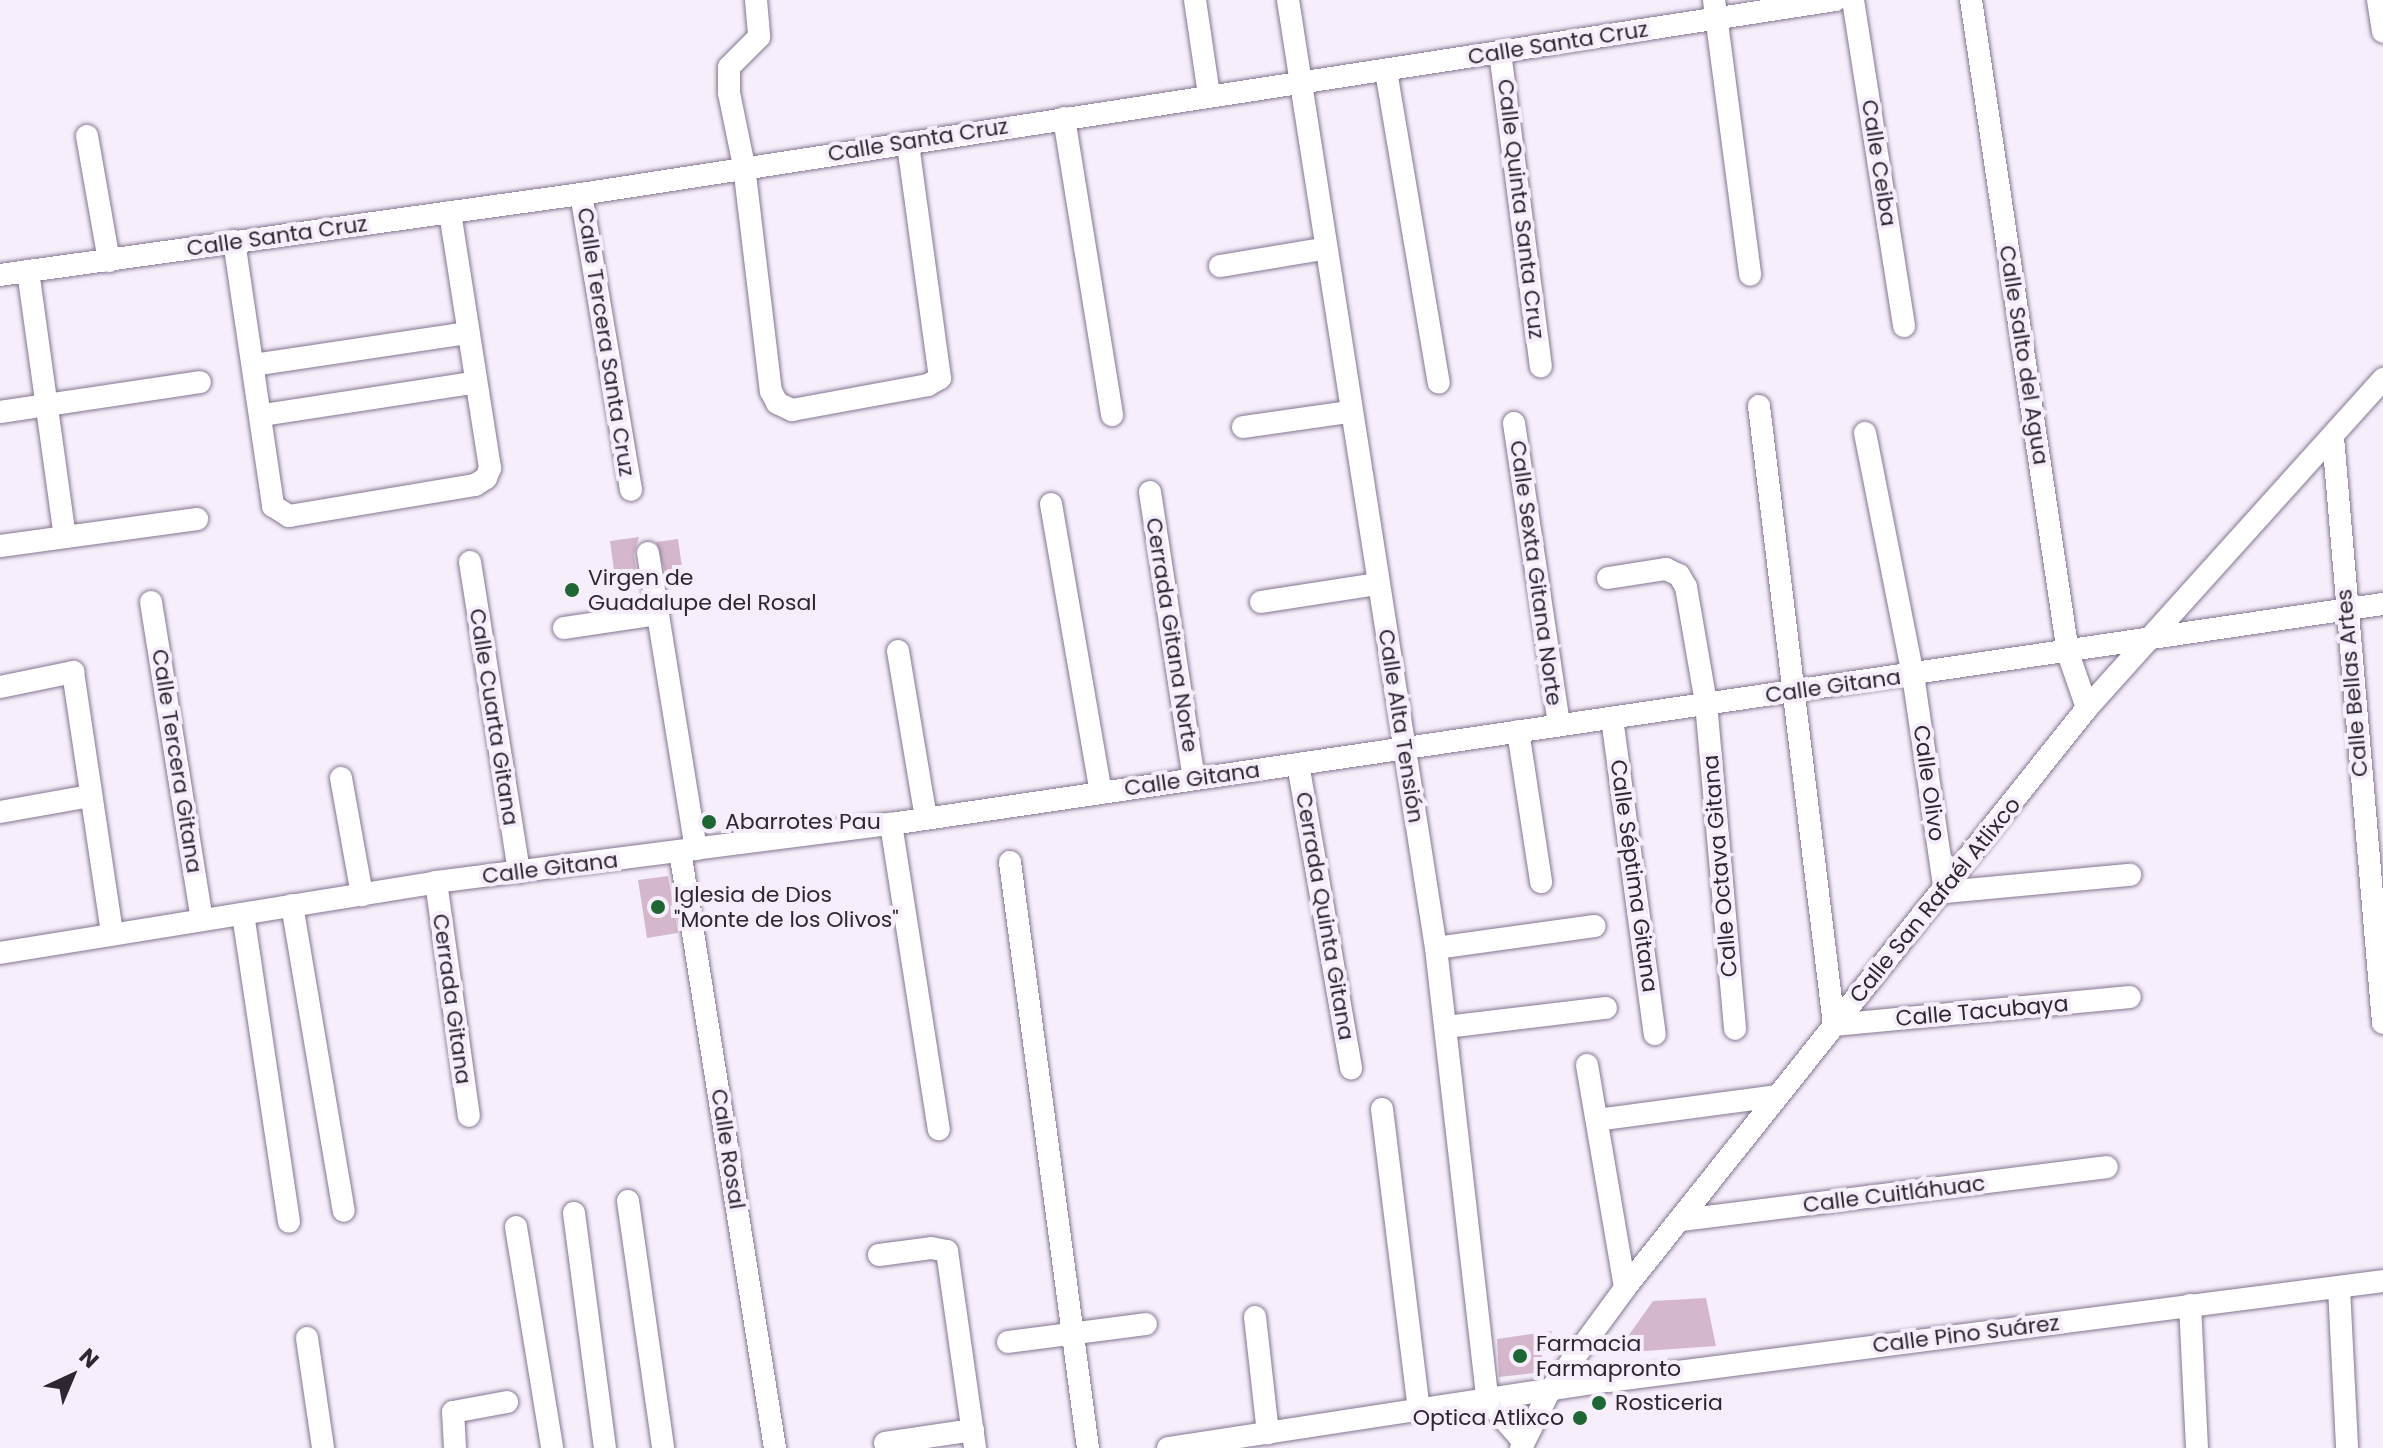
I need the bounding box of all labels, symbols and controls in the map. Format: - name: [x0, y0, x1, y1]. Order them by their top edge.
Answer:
- street label: Calle Santa Cruz: [1466, 16, 1650, 70]
- street label: Calle Quinta Santa Cruz: [1492, 77, 1550, 341]
- street label: Calle Ceiba: [1856, 98, 1902, 228]
- street label: Calle Santa Cruz: [826, 113, 1010, 167]
- street label: Calle Tercera Santa Cruz: [572, 206, 640, 478]
- street label: Calle Santa Cruz: [185, 210, 369, 262]
- street label: Calle Salto del Agua: [1994, 243, 2054, 467]
- street label: Calle Sexta Gitana Norte: [1504, 439, 1568, 707]
- street label: Cerrada Gitana Norte: [1140, 516, 1204, 754]
- place label: Virgen de Guadalupe del Rosal: [588, 564, 817, 616]
- marker: Virgen de Guadalupe del Rosal: [563, 581, 581, 599]
- street label: Calle Bellas Artes: [2331, 588, 2373, 778]
- street label: Calle Cuarta Gitana: [464, 607, 524, 827]
- street label: Calle Alta Tensión: [1373, 627, 1429, 825]
- street label: Calle Tercera Gitana: [146, 647, 208, 875]
- street label: Calle Gitana: [1764, 663, 1902, 709]
- street label: Calle Olivo: [1908, 723, 1950, 843]
- street label: Calle Octava Gitana: [1697, 754, 1743, 978]
- street label: Calle Gitana: [1123, 756, 1261, 802]
- street label: Calle Séptima Gitana: [1605, 758, 1663, 994]
- street label: Cerrada Quinta Gitana: [1290, 790, 1360, 1042]
- street label: Calle San Rafaél Atlixco: [1844, 792, 2026, 1008]
- place label: Abarrotes Pau: [725, 809, 881, 835]
- marker: Abarrotes Pau: [700, 813, 718, 831]
- street label: Calle Gitana: [481, 847, 619, 889]
- place label: Iglesia de Dios "Monte de los Olivos": [674, 881, 899, 932]
- marker: Iglesia de Dios "Monte de los Olivos": [649, 898, 667, 916]
- street label: Cerrada Gitana: [427, 912, 477, 1086]
- street label: Calle Tacubaya: [1894, 990, 2070, 1032]
- street label: Calle Rosal: [705, 1087, 751, 1211]
- street label: Calle Cuitláhuac: [1801, 1170, 1987, 1218]
- street label: Calle Pino Suárez: [1871, 1309, 2061, 1359]
- place label: Farmacia Farmapronto: [1536, 1330, 1681, 1382]
- north arrow: [32, 1336, 112, 1416]
- text: N: [72, 1341, 106, 1375]
- marker: Farmacia Farmapronto: [1511, 1347, 1529, 1365]
- place label: Rosticeria: [1615, 1390, 1723, 1416]
- marker: Rosticeria: [1590, 1394, 1608, 1412]
- place label: Optica Atlixco: [1413, 1405, 1564, 1431]
- marker: Optica Atlixco: [1571, 1409, 1589, 1427]

